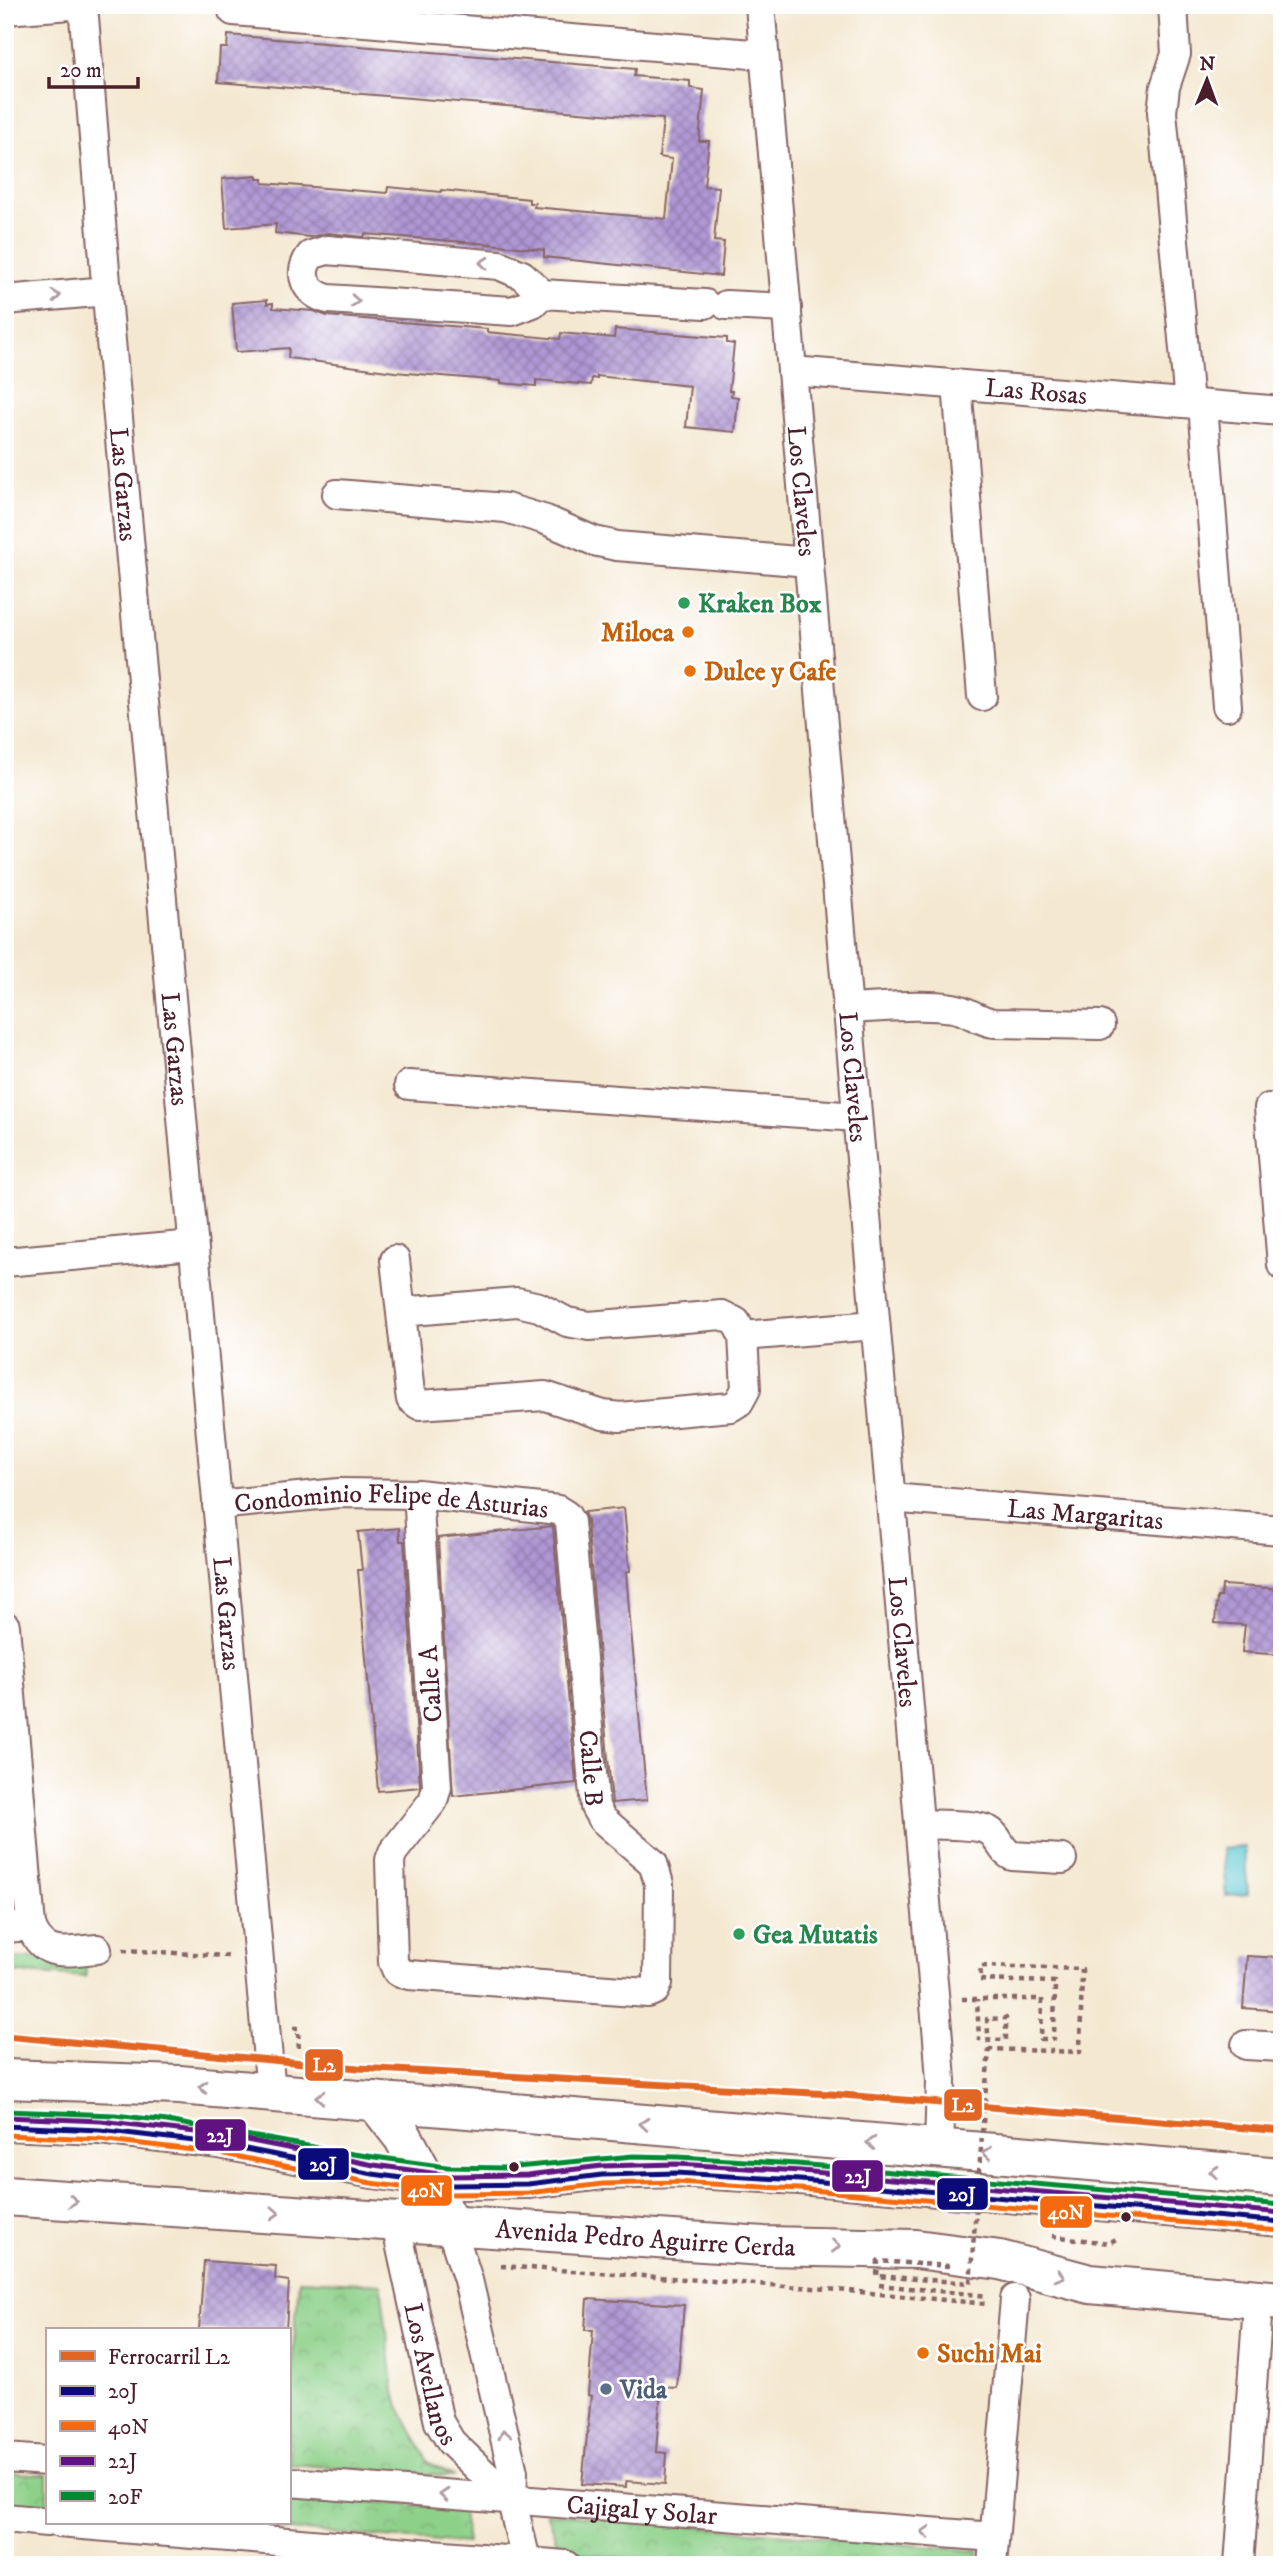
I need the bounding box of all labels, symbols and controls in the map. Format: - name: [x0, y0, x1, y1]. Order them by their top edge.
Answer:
- scale bar: [49, 46, 138, 90]
- north arrow: [1172, 46, 1242, 116]
- text: N: [1199, 53, 1216, 76]
- text: 20 m: [60, 58, 102, 84]
- one-way arrow: [478, 256, 490, 271]
- one-way arrow: [51, 289, 62, 304]
- one-way arrow: [349, 293, 360, 308]
- street label: Las Rosas: [984, 372, 1088, 413]
- street label: Los Claveles: [779, 425, 823, 558]
- street label: Las Garzas: [101, 426, 144, 543]
- place label: Kraken Box: [698, 588, 822, 621]
- marker: Kraken Box: [676, 595, 692, 611]
- place label: Miloca: [601, 617, 675, 650]
- marker: Miloca: [680, 624, 696, 640]
- place label: Dulce y Cafe: [704, 656, 837, 689]
- marker: Dulce y Cafe: [682, 663, 698, 679]
- street label: Las Garzas: [153, 991, 196, 1107]
- street label: Los Claveles: [830, 1010, 874, 1144]
- street label: Condominio Felipe de Asturias: [233, 1478, 550, 1527]
- street label: Las Margaritas: [1006, 1493, 1165, 1538]
- street label: Las Garzas: [204, 1555, 247, 1672]
- street label: Los Claveles: [880, 1575, 924, 1709]
- street label: Calle A: [412, 1644, 451, 1723]
- street label: Calle B: [570, 1729, 610, 1808]
- place label: Gea Mutatis: [753, 1919, 878, 1952]
- marker: Gea Mutatis: [731, 1926, 747, 1942]
- line badge: L2: [304, 2048, 344, 2082]
- text: L2: [312, 2055, 336, 2078]
- one-way arrow: [197, 2080, 208, 2095]
- line badge: L2: [943, 2088, 983, 2122]
- one-way arrow: [314, 2090, 325, 2105]
- text: L2: [951, 2095, 975, 2118]
- one-way arrow: [638, 2117, 649, 2132]
- line badge: 22J: [194, 2118, 247, 2152]
- text: 22J: [207, 2125, 234, 2148]
- one-way arrow: [865, 2136, 876, 2151]
- one-way arrow: [981, 2146, 992, 2161]
- line badge: 20J: [297, 2147, 350, 2181]
- text: 20J: [309, 2154, 337, 2177]
- line badge: 22J: [831, 2159, 884, 2193]
- unlabelled marker: [507, 2160, 521, 2174]
- one-way arrow: [1208, 2165, 1219, 2180]
- text: 22J: [845, 2166, 872, 2189]
- line badge: 40N: [400, 2174, 453, 2207]
- line badge: 20J: [936, 2177, 989, 2211]
- text: 40N: [408, 2180, 445, 2203]
- text: 20J: [948, 2184, 976, 2207]
- one-way arrow: [68, 2193, 79, 2208]
- line badge: 40N: [1039, 2195, 1093, 2229]
- text: 40N: [1048, 2202, 1085, 2225]
- one-way arrow: [269, 2206, 280, 2221]
- unlabelled marker: [1119, 2210, 1133, 2224]
- street label: Avenida Pedro Aguirre Cerda: [495, 2213, 796, 2265]
- one-way arrow: [831, 2238, 841, 2254]
- one-way arrow: [1054, 2268, 1066, 2282]
- street label: Los Avellanos: [396, 2300, 464, 2452]
- legend: [46, 2328, 290, 2524]
- place label: Suchi Mai: [937, 2338, 1042, 2371]
- text: Ferrocarril L2: [108, 2345, 231, 2371]
- marker: Suchi Mai: [915, 2345, 931, 2361]
- place label: Vida: [619, 2374, 668, 2407]
- text: 20J: [108, 2379, 138, 2405]
- marker: Vida: [598, 2381, 614, 2397]
- text: 40N: [108, 2415, 149, 2441]
- one-way arrow: [497, 2428, 512, 2440]
- text: 22J: [108, 2449, 137, 2475]
- text: 20F: [108, 2485, 143, 2511]
- one-way arrow: [439, 2488, 450, 2503]
- street label: Cajigal y Solar: [565, 2489, 719, 2533]
- one-way arrow: [921, 2525, 932, 2540]

